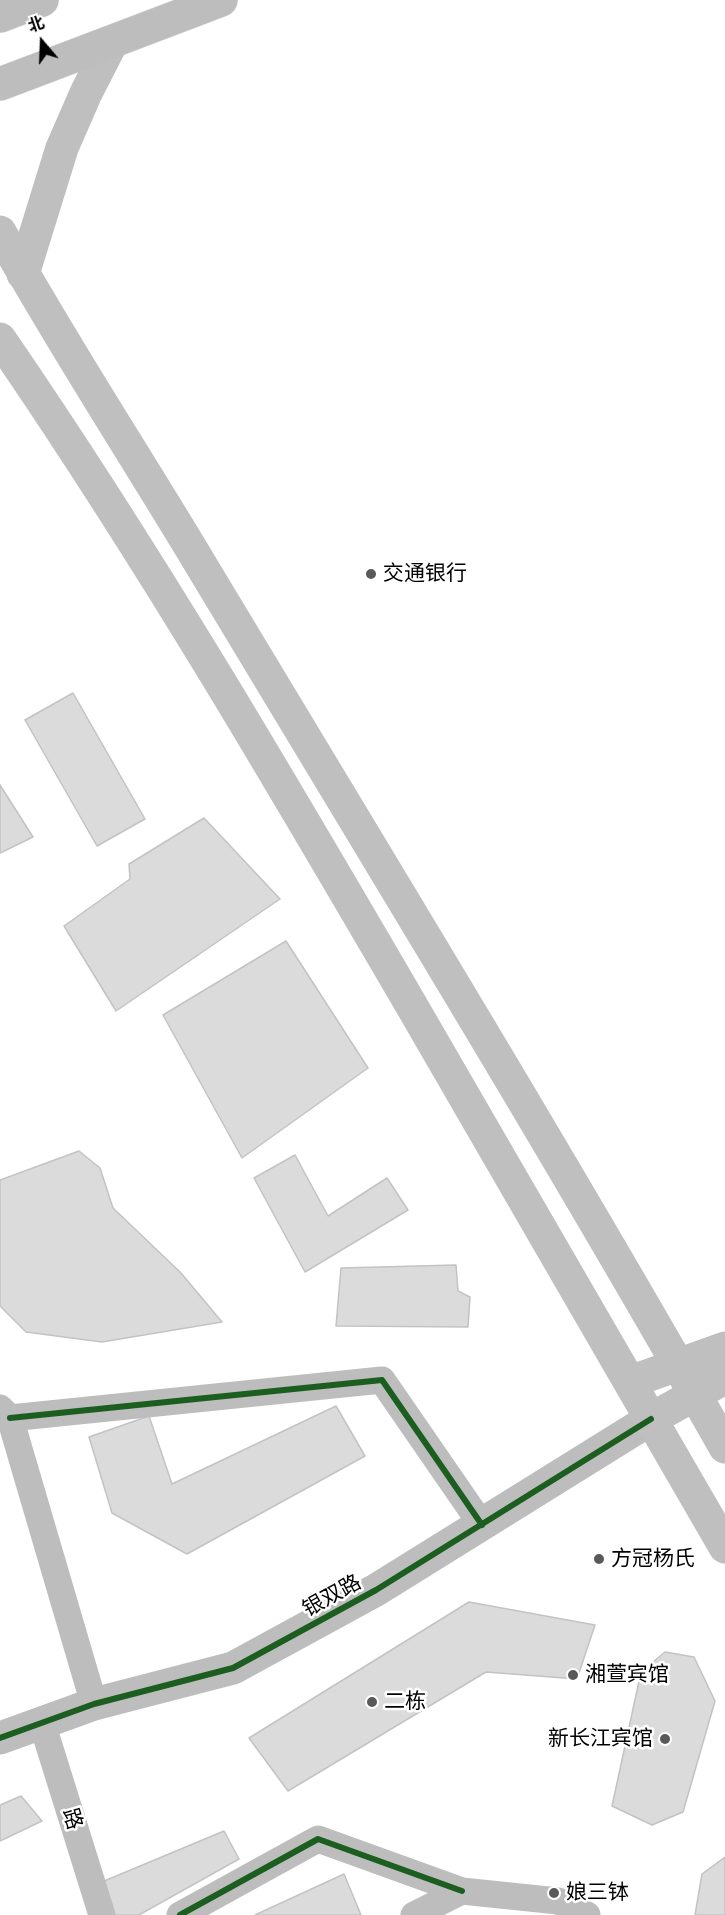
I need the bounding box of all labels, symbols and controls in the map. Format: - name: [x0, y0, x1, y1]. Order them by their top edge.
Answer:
- north arrow: [12, 12, 72, 72]
- text: 北: [26, 15, 46, 35]
- place label: 交通银行: [383, 561, 467, 587]
- marker: 交通银行: [364, 567, 378, 581]
- place label: 方冠杨氏: [611, 1546, 695, 1572]
- marker: 方冠杨氏: [592, 1552, 606, 1566]
- street label: 银双路: [298, 1570, 366, 1622]
- place label: 湘萱宾馆: [585, 1662, 669, 1688]
- marker: 湘萱宾馆: [566, 1668, 580, 1682]
- place label: 二栋: [384, 1689, 426, 1715]
- marker: 二栋: [365, 1695, 379, 1709]
- place label: 新长江宾馆: [548, 1726, 653, 1752]
- marker: 新长江宾馆: [658, 1732, 672, 1746]
- street label: 路: [57, 1805, 87, 1833]
- place label: 娘三钵: [566, 1880, 629, 1906]
- marker: 娘三钵: [547, 1886, 561, 1900]

